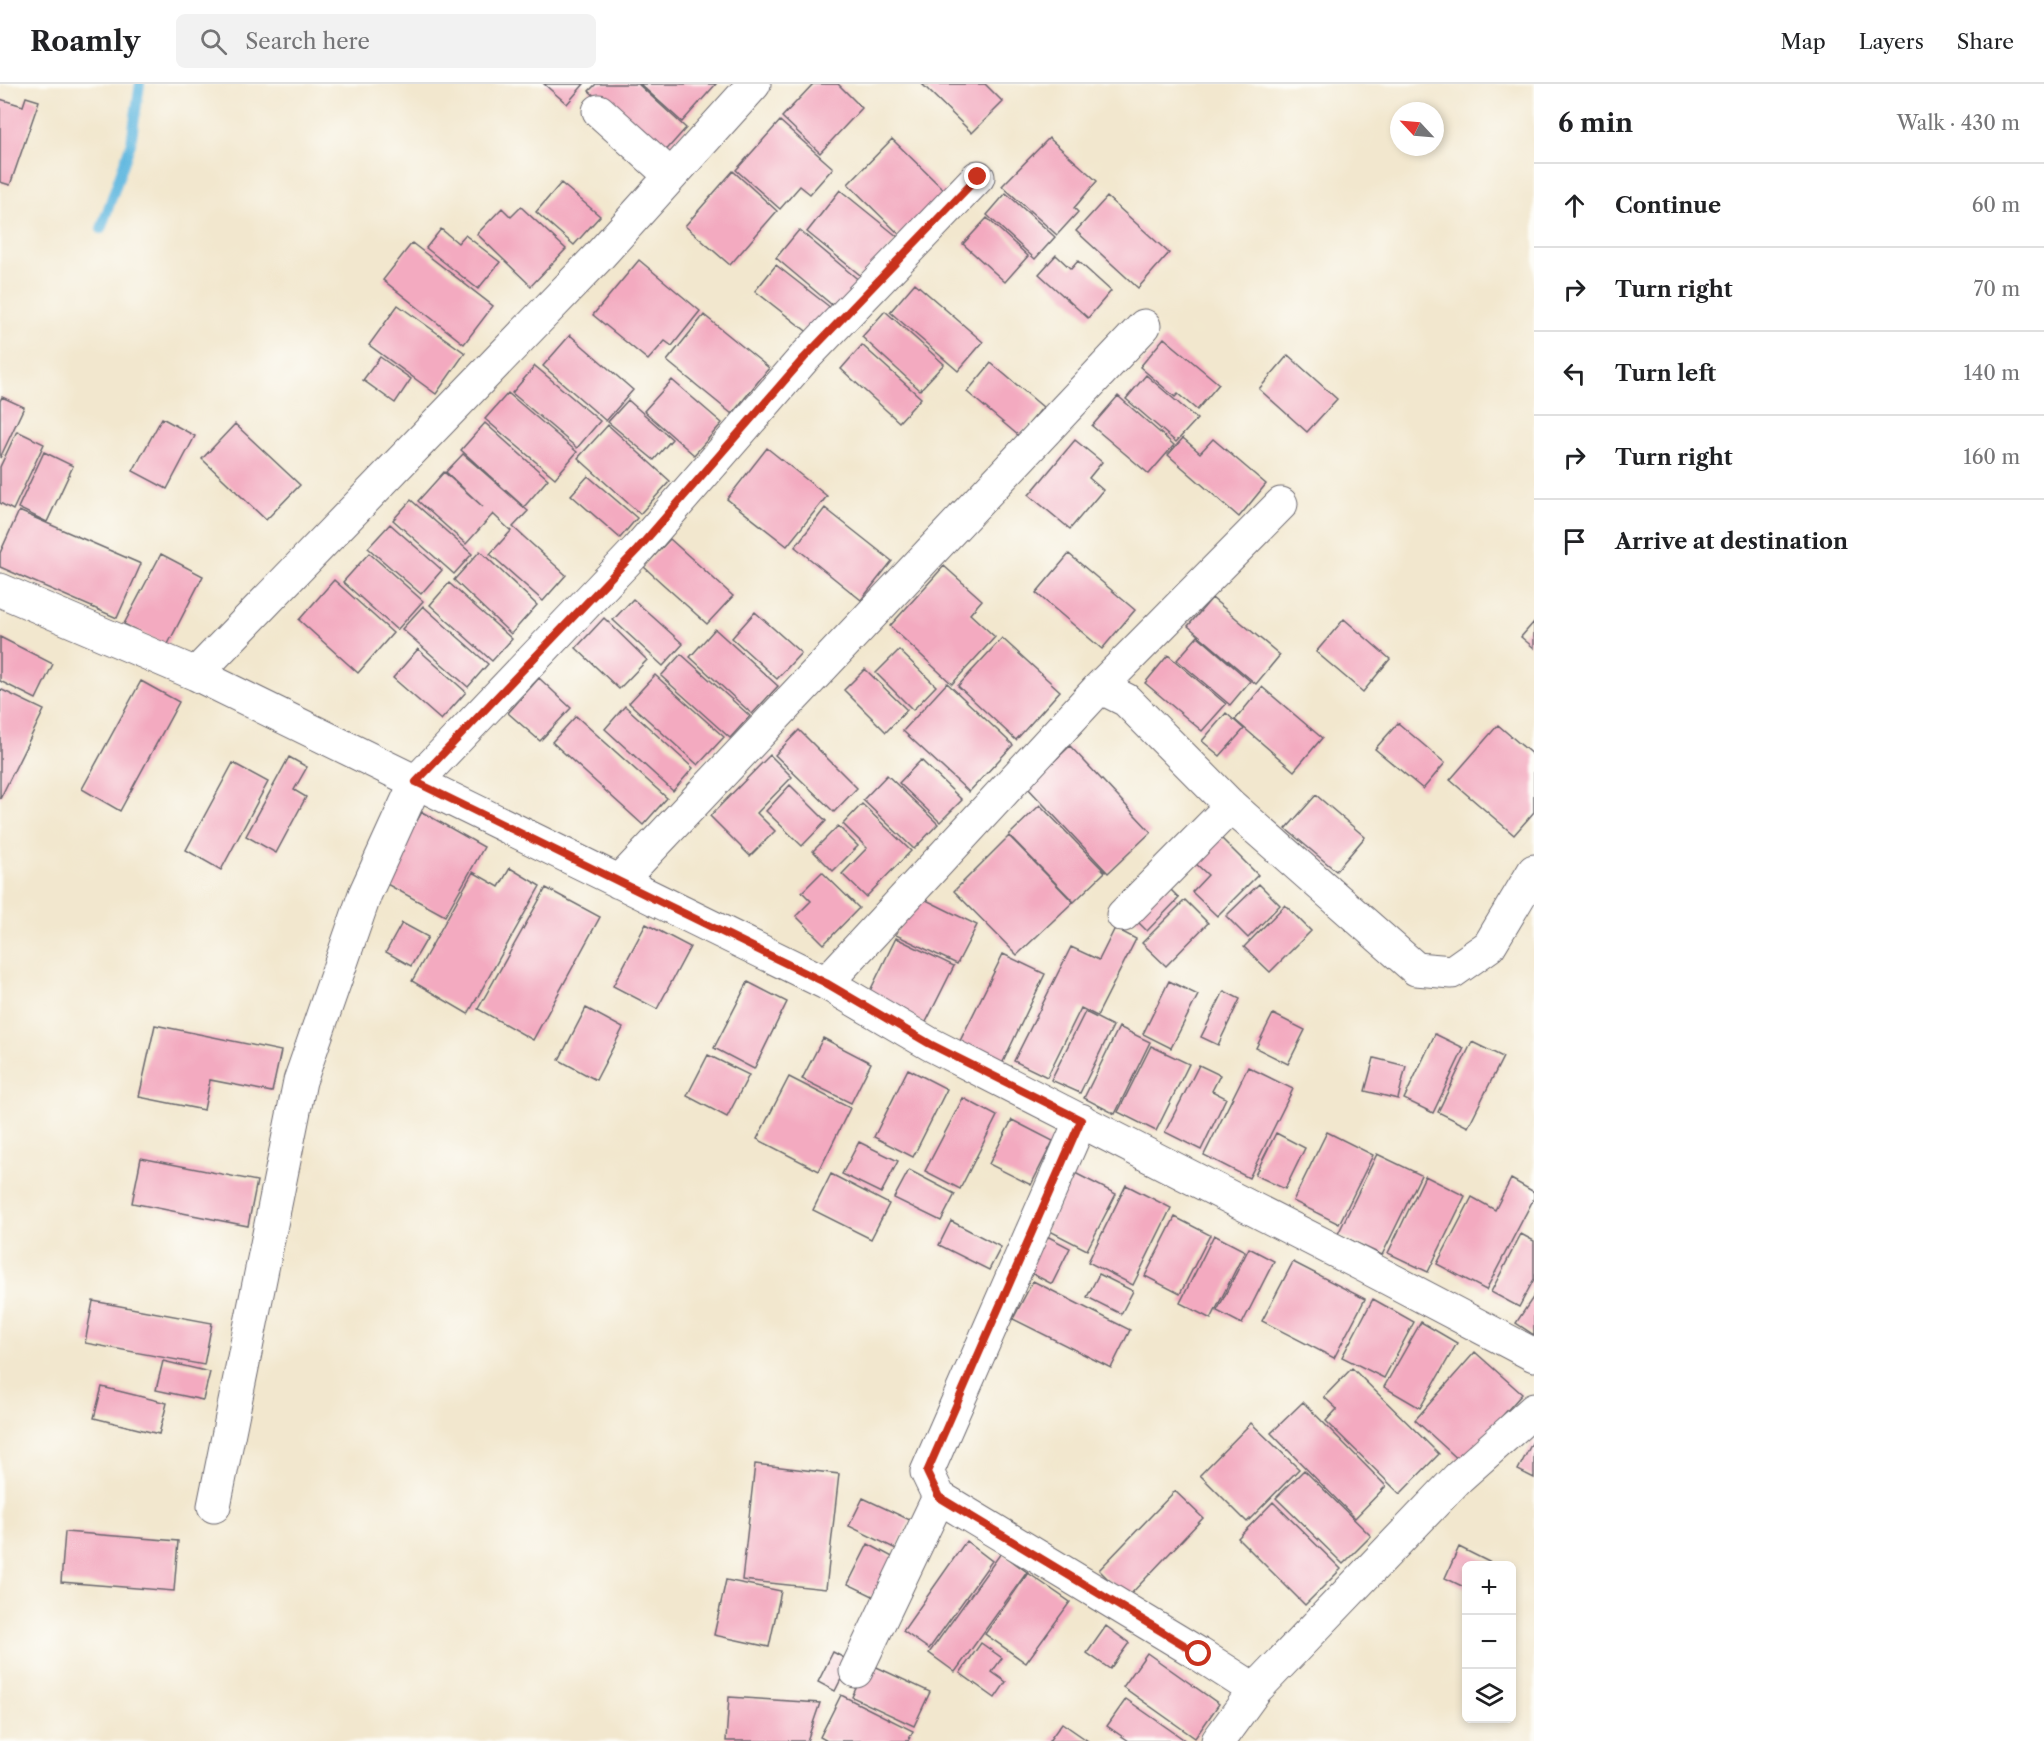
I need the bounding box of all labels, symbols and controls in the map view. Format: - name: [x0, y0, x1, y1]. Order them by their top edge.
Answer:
- search box: [176, 14, 596, 68]
- text: Roamly: [30, 24, 140, 58]
- icon: search: [197, 25, 230, 58]
- text: Search here: [245, 28, 370, 55]
- text: Map: [1781, 29, 1826, 54]
- text: Layers: [1859, 29, 1924, 54]
- text: Share: [1957, 29, 2014, 54]
- north arrow: [1390, 102, 1444, 156]
- text: 6 min: [1558, 107, 1633, 139]
- text: Walk · 430 m: [1897, 111, 2020, 135]
- route end: [964, 163, 990, 189]
- icon: ahead: [1558, 189, 1591, 222]
- text: Continue: [1615, 192, 1721, 219]
- text: 60 m: [1972, 193, 2020, 217]
- icon: right: [1558, 273, 1591, 306]
- text: Turn right: [1615, 276, 1733, 303]
- text: 70 m: [1974, 277, 2020, 301]
- icon: left: [1558, 357, 1591, 390]
- text: Turn left: [1615, 360, 1716, 387]
- text: 140 m: [1963, 361, 2020, 385]
- icon: right: [1558, 441, 1591, 474]
- text: Turn right: [1615, 444, 1733, 471]
- text: 160 m: [1963, 445, 2020, 469]
- icon: arrive: [1558, 525, 1591, 558]
- text: Arrive at destination: [1615, 528, 1848, 555]
- map controls: [1462, 1561, 1516, 1723]
- button: +: [1462, 1561, 1516, 1615]
- button: −: [1462, 1615, 1516, 1669]
- route start: [1185, 1640, 1211, 1666]
- button: layers: [1462, 1669, 1516, 1723]

